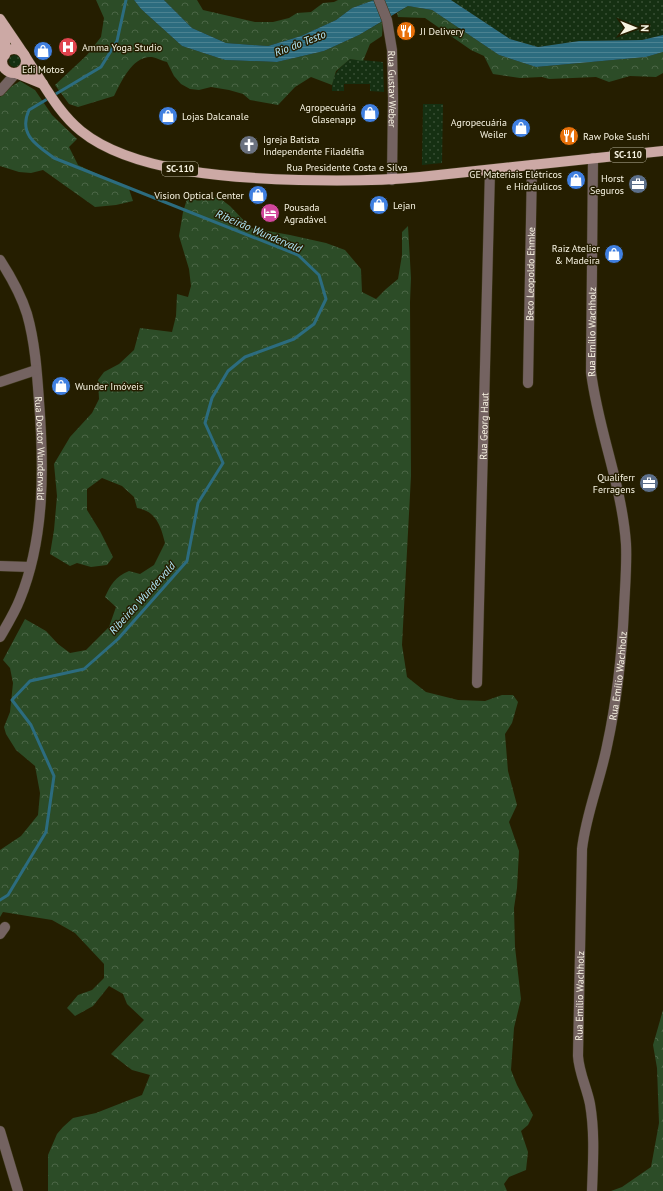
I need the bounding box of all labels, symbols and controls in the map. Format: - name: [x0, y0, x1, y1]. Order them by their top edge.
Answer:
- north arrow: [615, 8, 655, 48]
- restaurant icon: JI Delivery: [395, 20, 417, 42]
- text: N: [638, 24, 652, 32]
- place label: JI Delivery: [419, 25, 464, 38]
- water label: Rio do Testo: [272, 27, 328, 59]
- hospital icon: Amma Yoga Studio: [57, 36, 79, 58]
- shop icon: Edi Motos: [32, 40, 54, 62]
- place label: Amma Yoga Studio: [82, 41, 162, 54]
- street label: Rua Gustav Weber: [385, 51, 399, 128]
- place label: Edi Motos: [22, 63, 64, 76]
- place label: Agropecuária Glasenapp: [300, 101, 356, 126]
- shop icon: Agropecuária Glasenapp: [359, 102, 381, 124]
- shop icon: Lojas Dalcanale: [157, 105, 179, 127]
- place label: Lojas Dalcanale: [182, 110, 249, 123]
- place label: Agropecuária Weiler: [451, 116, 508, 141]
- shop icon: Agropecuária Weiler: [510, 117, 532, 139]
- restaurant icon: Raw Poke Sushi: [558, 125, 580, 147]
- place label: Raw Poke Sushi: [583, 130, 650, 143]
- place label: Igreja Batista Independente Filadélfia: [263, 133, 364, 158]
- church icon: Igreja Batista Independente Filadélfia: [238, 134, 260, 156]
- road number: SC-110: [610, 148, 646, 162]
- street label: Rua Presidente Costa e Silva: [287, 161, 407, 174]
- road number: SC-110: [162, 162, 198, 176]
- place label: GE Materiais Elétricos e Hidráulicos: [469, 168, 562, 193]
- shop icon: GE Materiais Elétricos e Hidráulicos: [565, 169, 587, 191]
- place label: Horst Seguros: [590, 172, 625, 197]
- office icon: Horst Seguros: [627, 173, 649, 195]
- shop icon: Vision Optical Center: [247, 184, 269, 206]
- place label: Vision Optical Center: [153, 189, 245, 202]
- shop icon: Lejan: [368, 194, 390, 216]
- place label: Lejan: [393, 199, 416, 212]
- place label: Pousada Agradável: [284, 201, 327, 226]
- hotel icon: Pousada Agradável: [259, 202, 281, 224]
- water label: Ribeirão Wundervald: [214, 206, 305, 256]
- street label: Beco Leopoldo Ehmke: [523, 227, 538, 321]
- place label: Raiz Atelier & Madeira: [552, 242, 601, 267]
- shop icon: Raiz Atelier & Madeira: [603, 243, 625, 265]
- street label: Rua Emílio Wachholz: [585, 287, 599, 377]
- shop icon: Wunder Imóveis: [50, 375, 72, 397]
- place label: Wunder Imóveis: [75, 380, 143, 393]
- street label: Rua Georg Haut: [477, 392, 491, 460]
- street label: Rua Doutor Wunderwald: [32, 396, 48, 501]
- place label: Qualiferr Ferragens: [593, 471, 636, 496]
- office icon: Qualiferr Ferragens: [638, 472, 660, 494]
- water label: Ribeirão Wundervald: [106, 559, 178, 637]
- street label: Rua Emílio Wachholz: [606, 631, 630, 721]
- street label: Rua Emílio Wachholz: [572, 951, 587, 1041]

